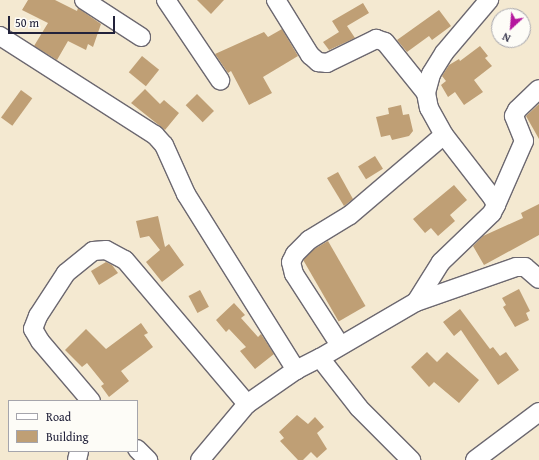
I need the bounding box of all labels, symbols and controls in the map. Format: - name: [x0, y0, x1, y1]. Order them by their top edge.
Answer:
- scale bar: [10, 8, 117, 34]
- north arrow: [491, 8, 531, 48]
- text: 50 m: [15, 14, 39, 31]
- text: N: [499, 29, 513, 47]
- legend: [8, 400, 138, 452]
- text: Road: [46, 408, 71, 425]
- text: Building: [46, 428, 89, 445]

